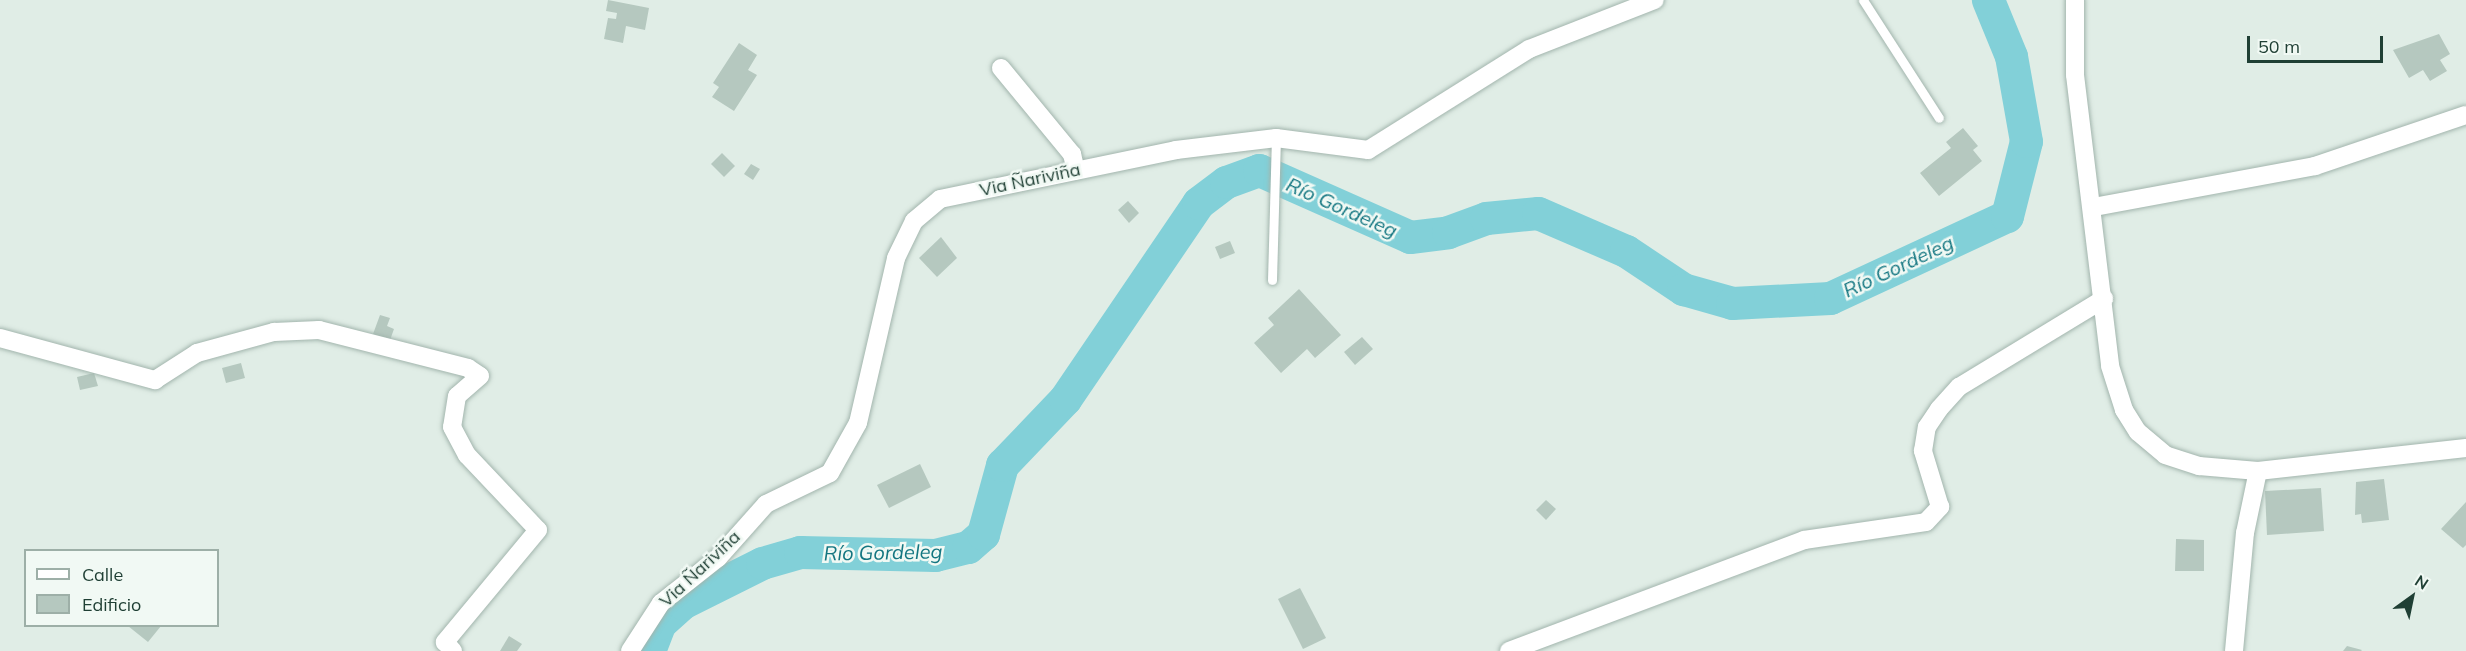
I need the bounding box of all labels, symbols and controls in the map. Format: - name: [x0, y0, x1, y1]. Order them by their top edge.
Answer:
- scale bar: [2250, 24, 2386, 62]
- text: 50 m: [2258, 35, 2300, 58]
- street label: Via Ñariviña: [978, 159, 1082, 201]
- water label: Río Gordeleg: [1283, 172, 1401, 242]
- water label: Río Gordeleg: [1839, 230, 1957, 302]
- street label: Via Ñariviña: [655, 526, 745, 612]
- water label: Río Gordeleg: [823, 539, 943, 565]
- legend: [24, 549, 219, 627]
- text: Calle: [82, 563, 123, 586]
- north arrow: [2382, 567, 2442, 627]
- text: N: [2411, 570, 2432, 594]
- text: Edificio: [82, 593, 141, 616]

